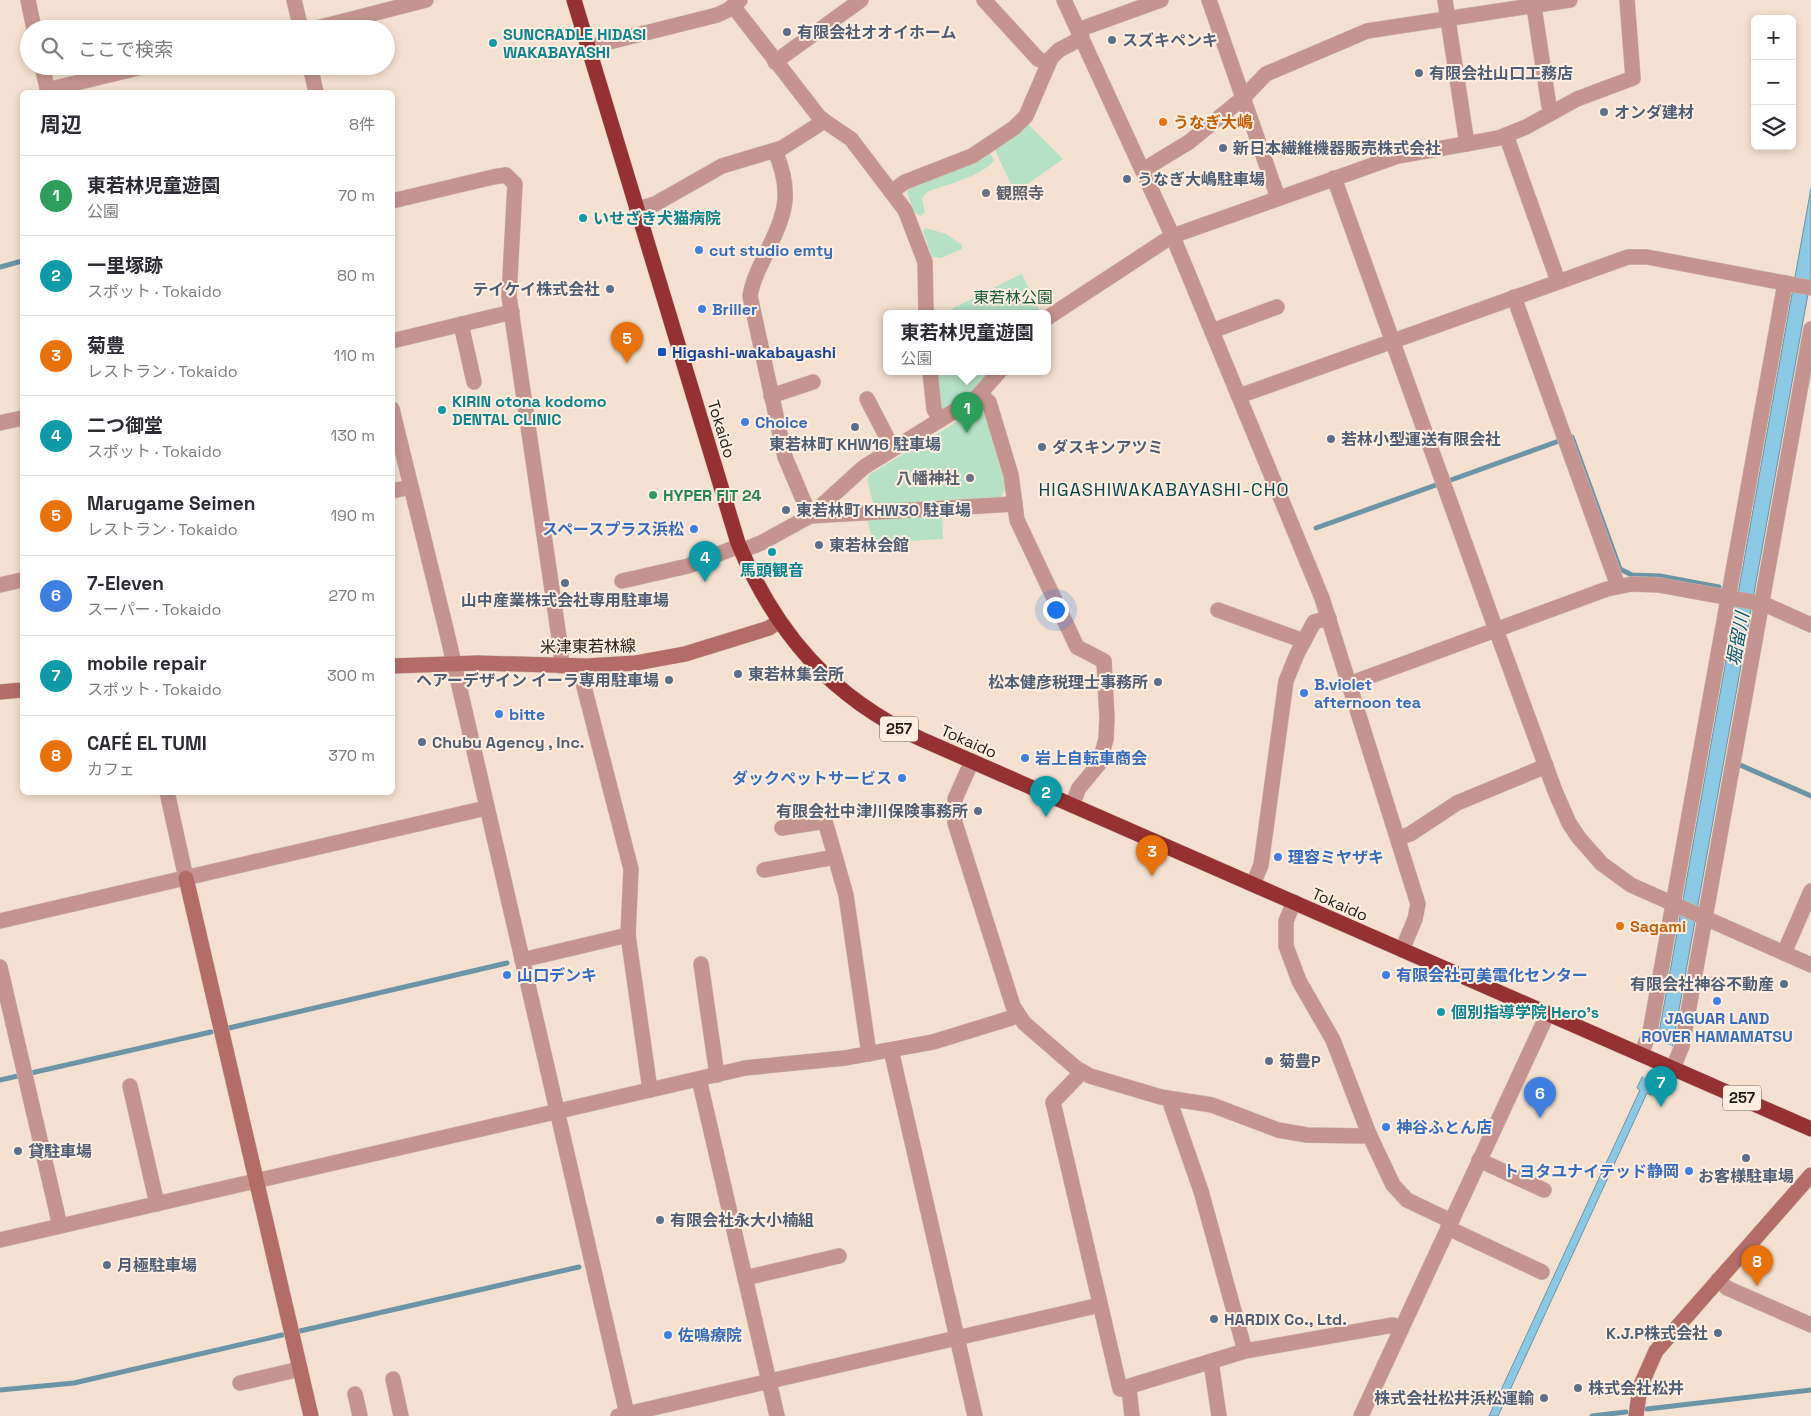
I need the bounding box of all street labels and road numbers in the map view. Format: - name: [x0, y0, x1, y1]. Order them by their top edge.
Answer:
- street label: Tokaido: [703, 398, 740, 461]
- street label: 米津東若林線: [540, 635, 636, 658]
- road number: 257: [880, 716, 918, 742]
- street label: Tokaido: [937, 720, 1000, 763]
- street label: Tokaido: [1308, 883, 1371, 926]
- road number: 257: [1723, 1086, 1761, 1110]

